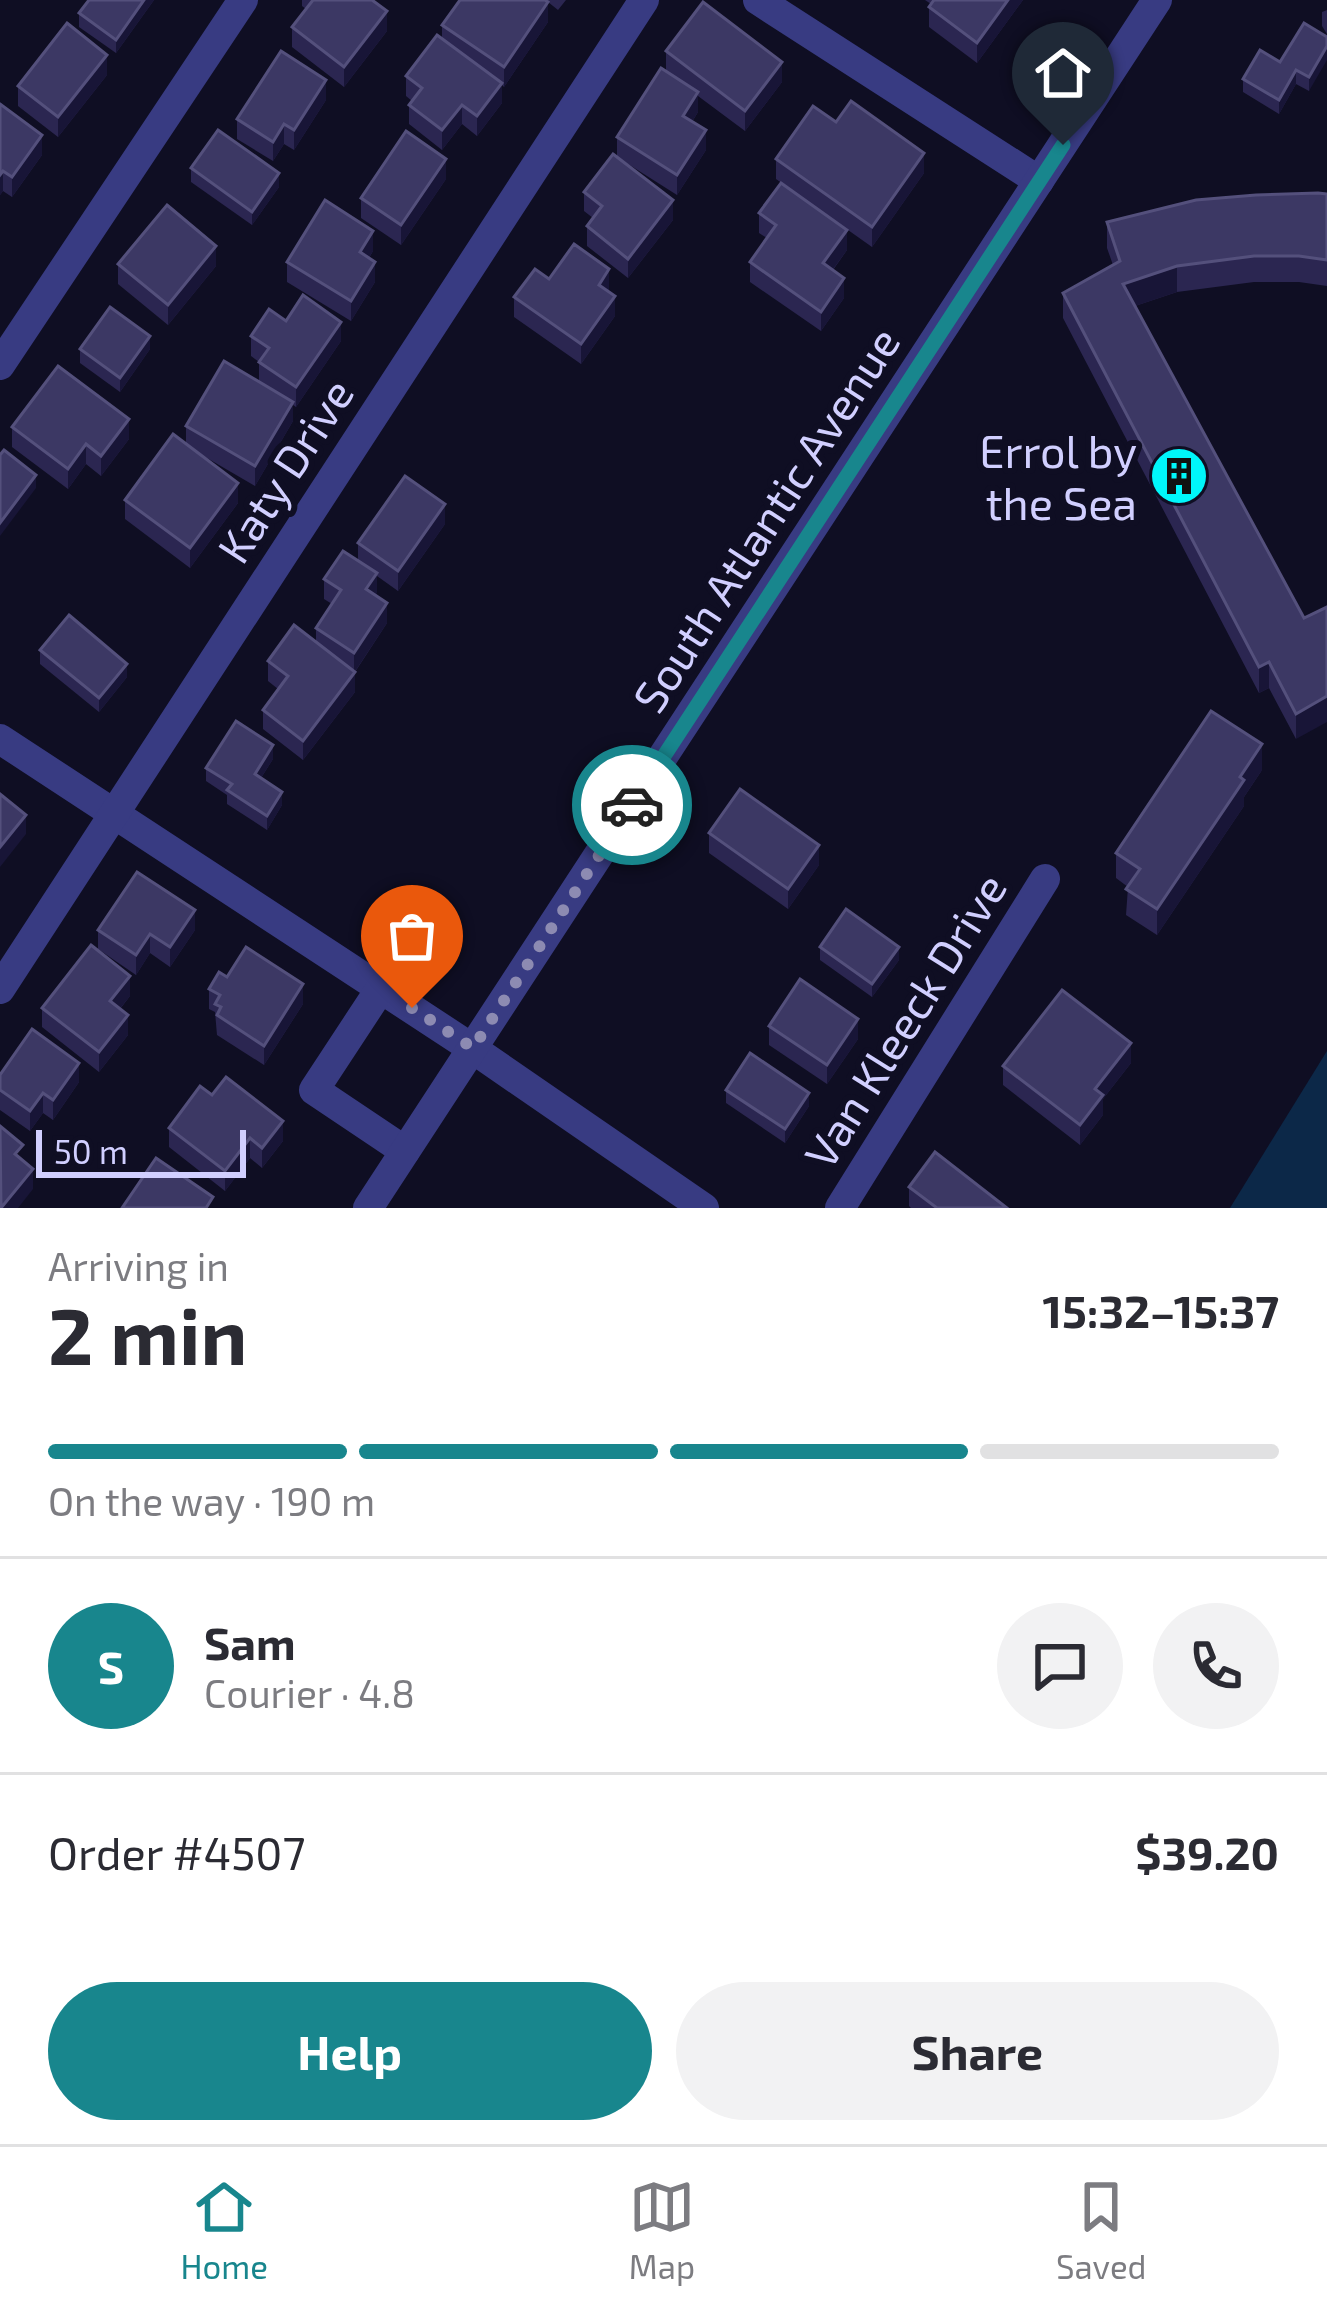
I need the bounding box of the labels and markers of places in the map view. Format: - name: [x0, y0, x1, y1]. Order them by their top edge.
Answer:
- pin: [1012, 22, 1114, 145]
- place label: Errol by the Sea: [979, 423, 1137, 529]
- building icon: Errol by the Sea: [1148, 445, 1210, 507]
- pin: [361, 885, 463, 1008]

